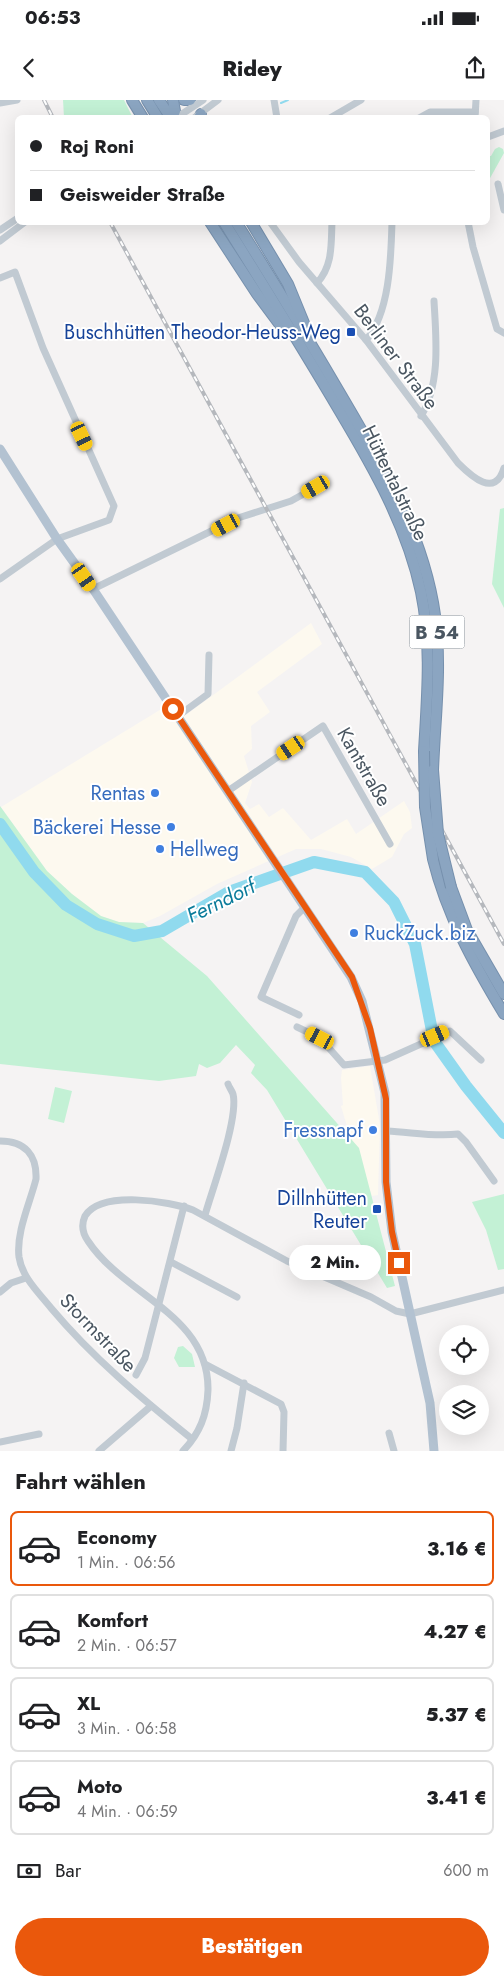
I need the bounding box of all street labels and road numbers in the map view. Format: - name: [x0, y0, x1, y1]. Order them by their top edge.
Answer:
- street label: Berliner Straße: [347, 298, 445, 416]
- street label: Hüttentalstraße: [355, 420, 435, 546]
- road number: B 54: [410, 616, 464, 648]
- street label: Kantstraße: [330, 722, 398, 812]
- street label: Stormstraße: [53, 1287, 143, 1379]

